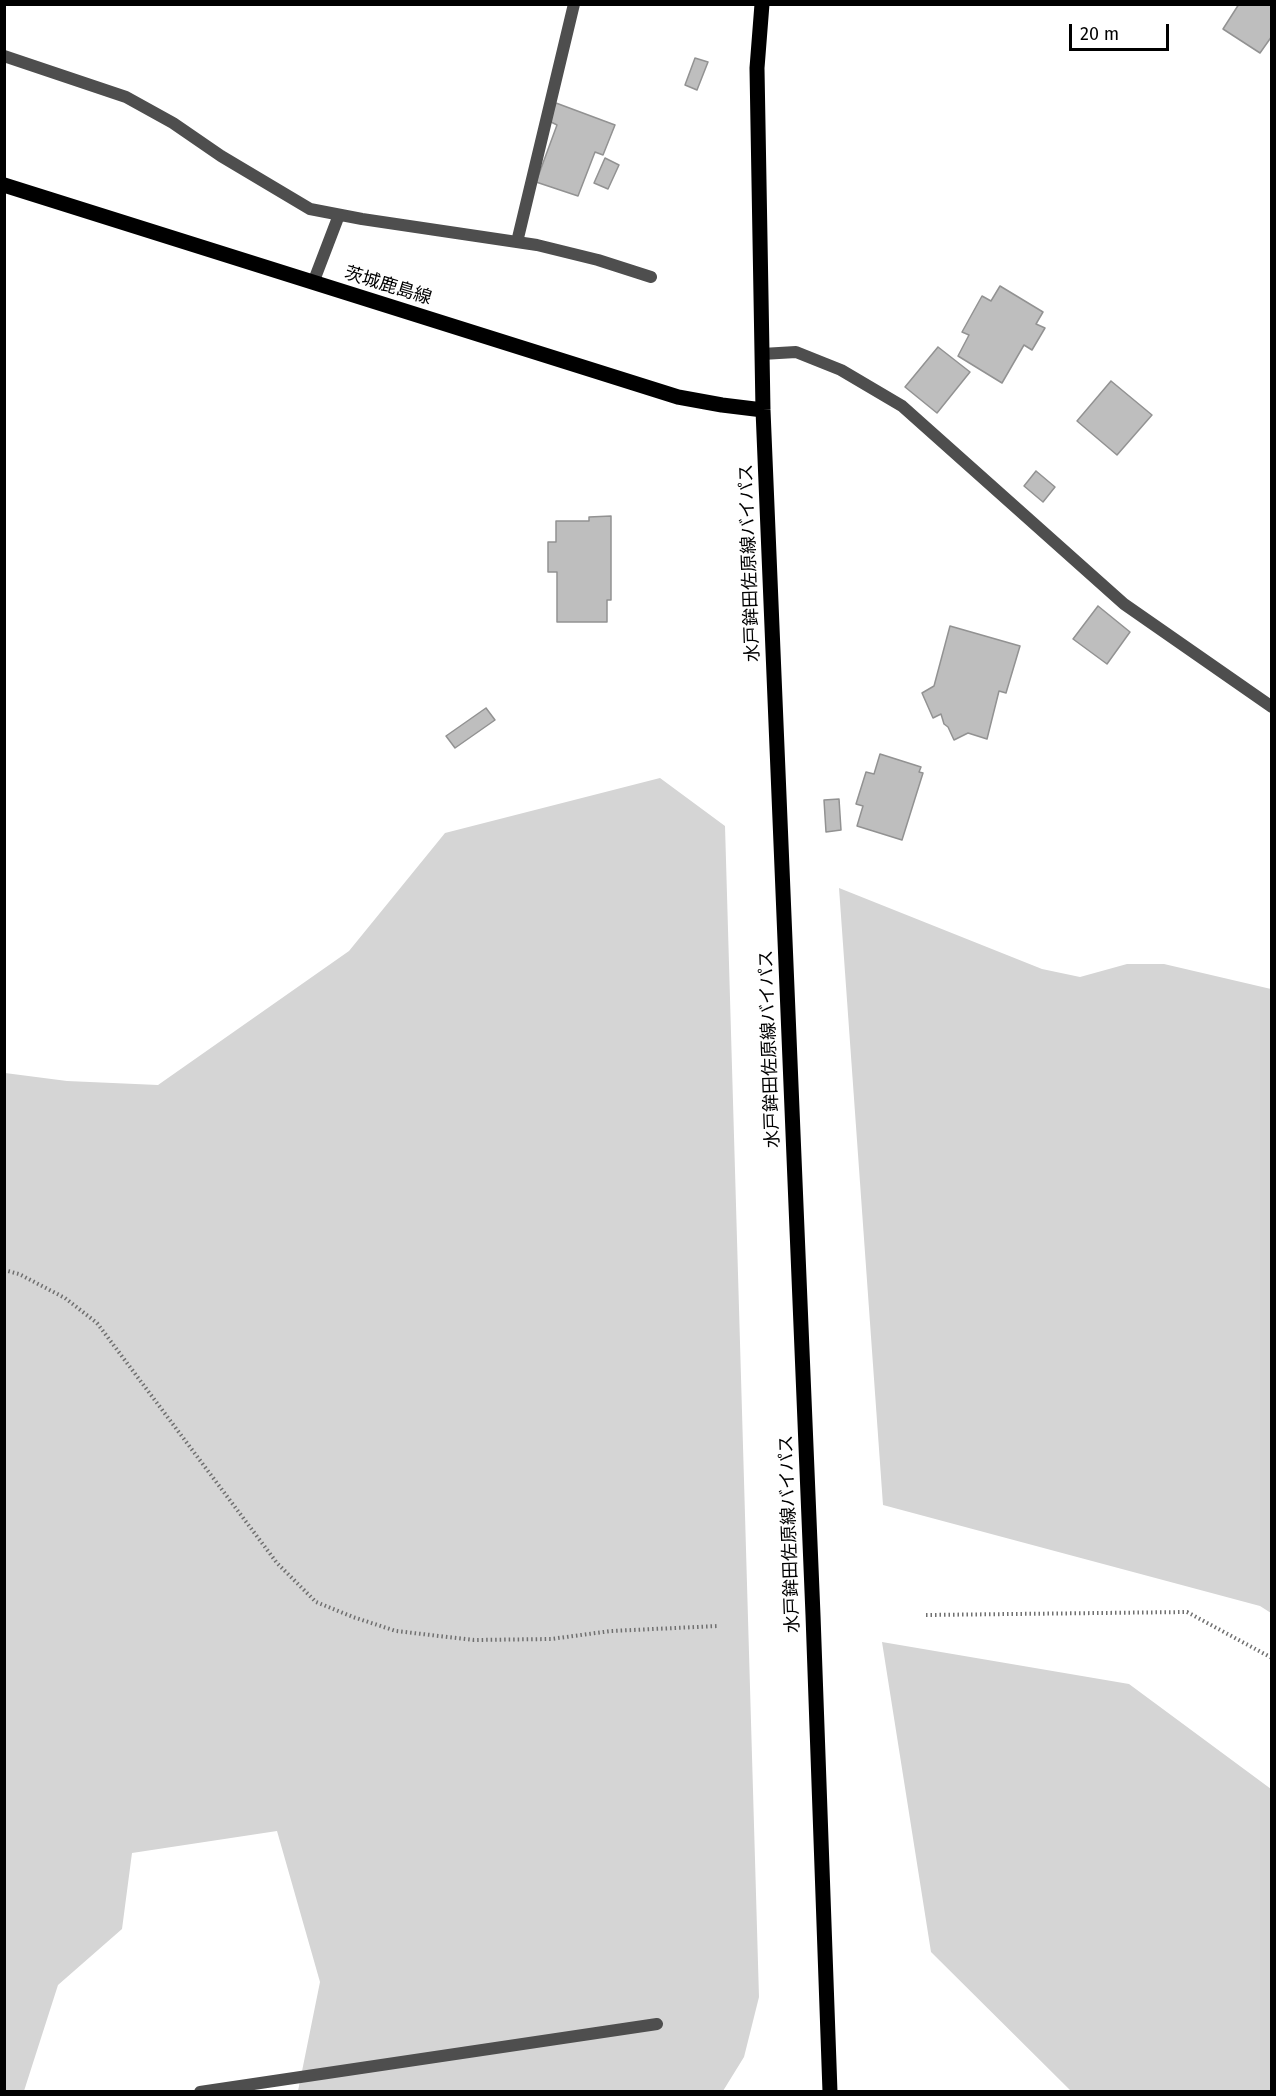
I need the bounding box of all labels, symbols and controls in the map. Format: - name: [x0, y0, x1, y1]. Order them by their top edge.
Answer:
- scale bar: [1072, 12, 1172, 50]
- text: 20 m: [1080, 23, 1119, 45]
- street label: 茨城鹿島線: [342, 263, 434, 309]
- street label: 水戸鉾田佐原線バイパス: [736, 464, 764, 662]
- street label: 水戸鉾田佐原線バイパス: [756, 950, 784, 1148]
- street label: 水戸鉾田佐原線バイパス: [776, 1435, 804, 1633]

